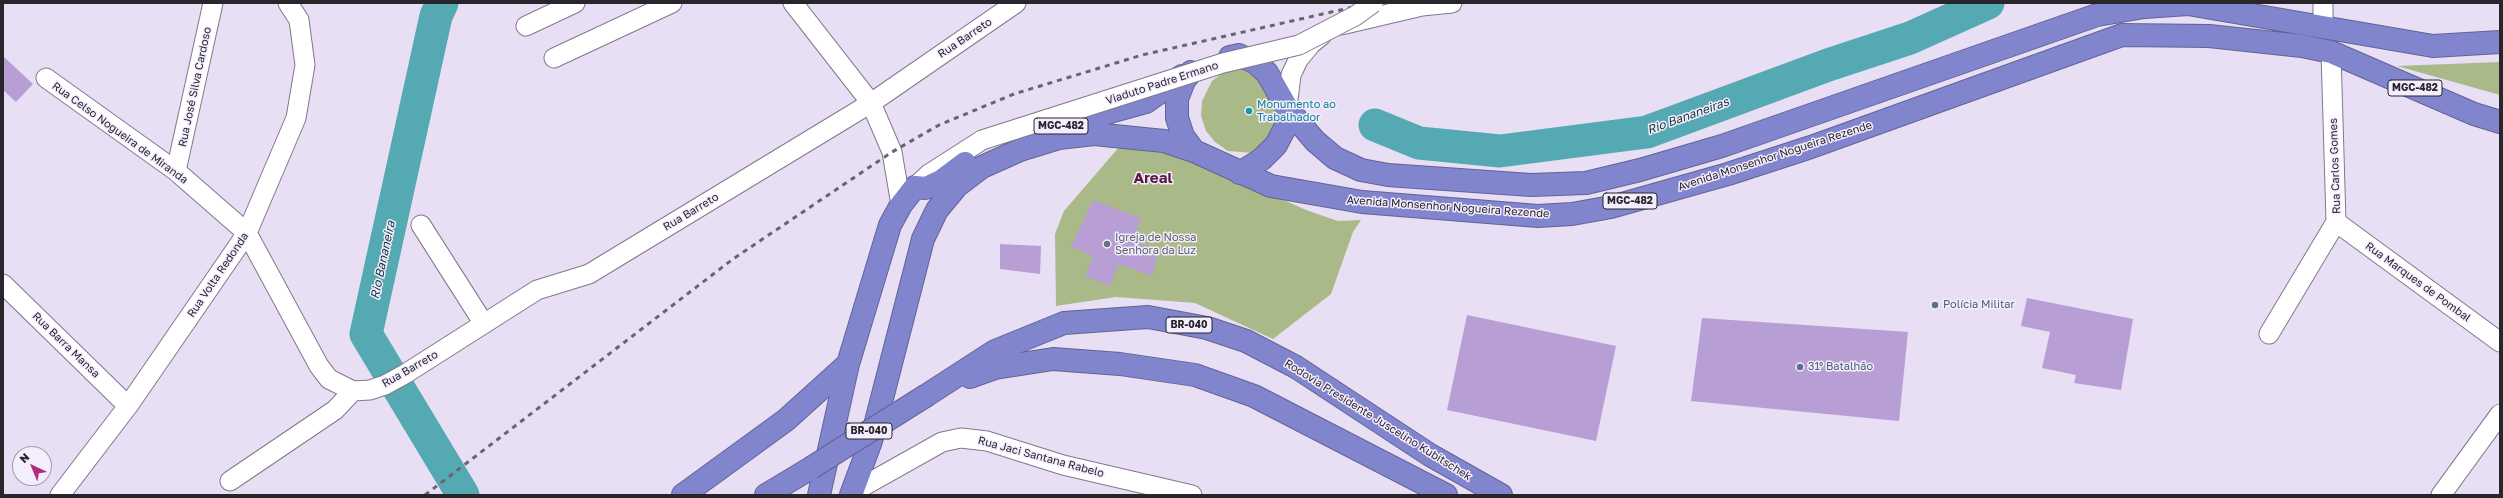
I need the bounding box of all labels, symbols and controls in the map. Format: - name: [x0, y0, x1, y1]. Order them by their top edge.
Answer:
- street label: Rua Barreto: [935, 15, 995, 61]
- street label: Rua José Silva Cardoso: [176, 26, 214, 148]
- street label: Viaduto Padre Ermano: [1104, 59, 1220, 107]
- street label: Rua Celso Nogueira de Miranda: [49, 79, 191, 187]
- road number: MGC-482: [2388, 80, 2442, 96]
- water label: Rio Bananeiras: [1645, 95, 1731, 137]
- place label: Monumento ao Trabalhador: [1257, 98, 1336, 124]
- marker: Monumento ao Trabalhador: [1244, 106, 1254, 116]
- road number: MGC-482: [1034, 118, 1088, 134]
- street label: Avenida Monsenhor Nogueira Rezende: [1676, 118, 1874, 194]
- street label: Rua Carlos Gomes: [2327, 118, 2343, 214]
- district label: Areal: [1134, 169, 1172, 187]
- street label: Rua Barreto: [661, 190, 721, 234]
- street label: Avenida Monsenhor Nogueira Rezende: [1346, 193, 1550, 221]
- road number: MGC-482: [1603, 193, 1657, 209]
- water label: Rio Bananeira: [368, 220, 398, 300]
- street label: Rua Volta Redonda: [185, 230, 251, 320]
- place label: Igreja de Nossa Senhora da Luz: [1115, 231, 1196, 257]
- marker: Igreja de Nossa Senhora da Luz: [1102, 239, 1112, 249]
- street label: Rua Marques de Pombal: [2363, 239, 2473, 325]
- place label: Polícia Militar: [1943, 298, 2015, 312]
- marker: Polícia Militar: [1930, 300, 1940, 310]
- street label: Rua Barra Mansa: [30, 310, 102, 380]
- road number: BR-040: [1166, 317, 1212, 333]
- street label: Rua Barreto: [380, 348, 440, 390]
- street label: Rodovia Presidente Juscelino Kubitschek: [1282, 357, 1474, 483]
- place label: 31° Batalhão: [1808, 360, 1873, 374]
- marker: 31° Batalhão: [1795, 362, 1805, 372]
- road number: BR-040: [846, 423, 892, 439]
- street label: Rua Jaci Santana Rabelo: [977, 434, 1105, 480]
- north arrow: [12, 446, 52, 486]
- text: N: [16, 450, 32, 465]

